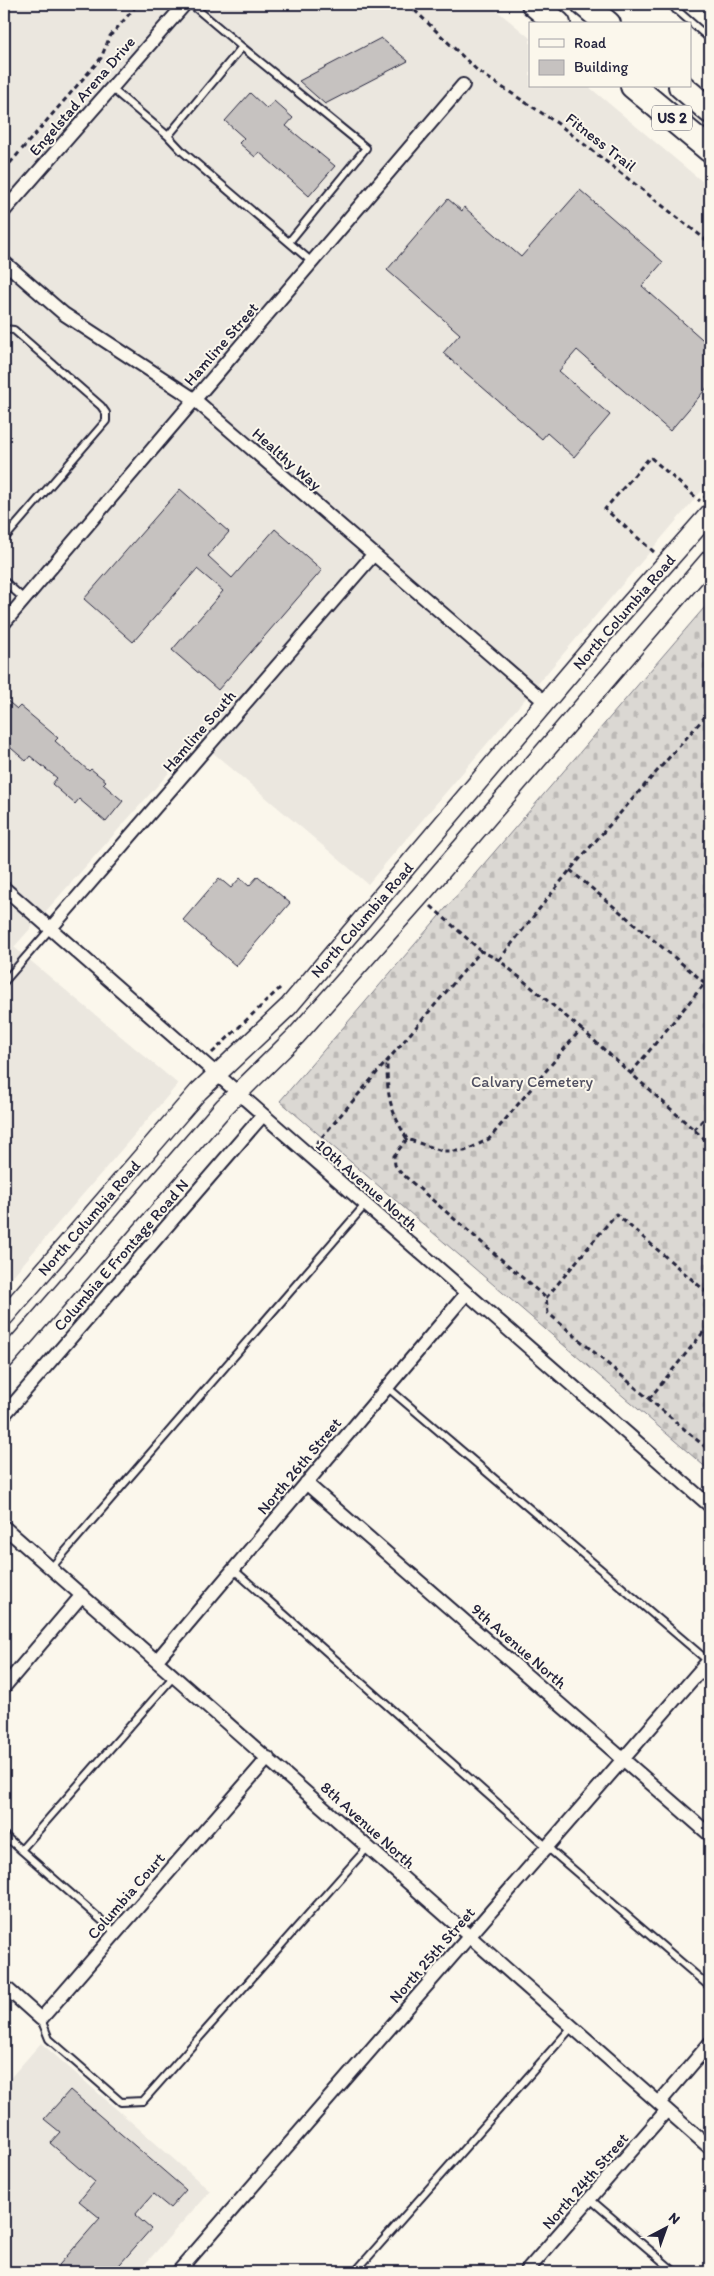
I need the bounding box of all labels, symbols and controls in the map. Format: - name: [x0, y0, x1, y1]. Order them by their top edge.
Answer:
- legend: [529, 22, 692, 88]
- street label: Engelstad Arena Drive: [25, 32, 139, 160]
- text: Road: [574, 34, 607, 52]
- text: Building: [574, 58, 628, 76]
- road number: US 2: [652, 106, 692, 130]
- street label: Fitness Trail: [562, 109, 640, 176]
- street label: Hamline Street: [180, 298, 262, 390]
- street label: Healthy Way: [248, 424, 326, 495]
- street label: North Columbia Road: [569, 550, 680, 674]
- street label: Hamline South: [158, 686, 240, 776]
- street label: North Columbia Road: [307, 858, 418, 982]
- park label: Calvary Cemetery: [471, 1072, 593, 1091]
- street label: 10th Avenue North: [312, 1135, 422, 1235]
- street label: North Columbia Road: [34, 1156, 145, 1280]
- street label: Columbia E Frontage Road N: [50, 1175, 192, 1335]
- street label: North 26th Street: [253, 1414, 345, 1518]
- street label: 9th Avenue North: [467, 1599, 571, 1693]
- street label: 8th Avenue North: [317, 1778, 419, 1873]
- street label: Columbia Court: [83, 1849, 169, 1943]
- street label: North 25th Street: [385, 1903, 479, 2007]
- street label: North 24th Street: [538, 2129, 632, 2233]
- north arrow: [642, 2204, 692, 2254]
- text: N: [665, 2209, 683, 2228]

